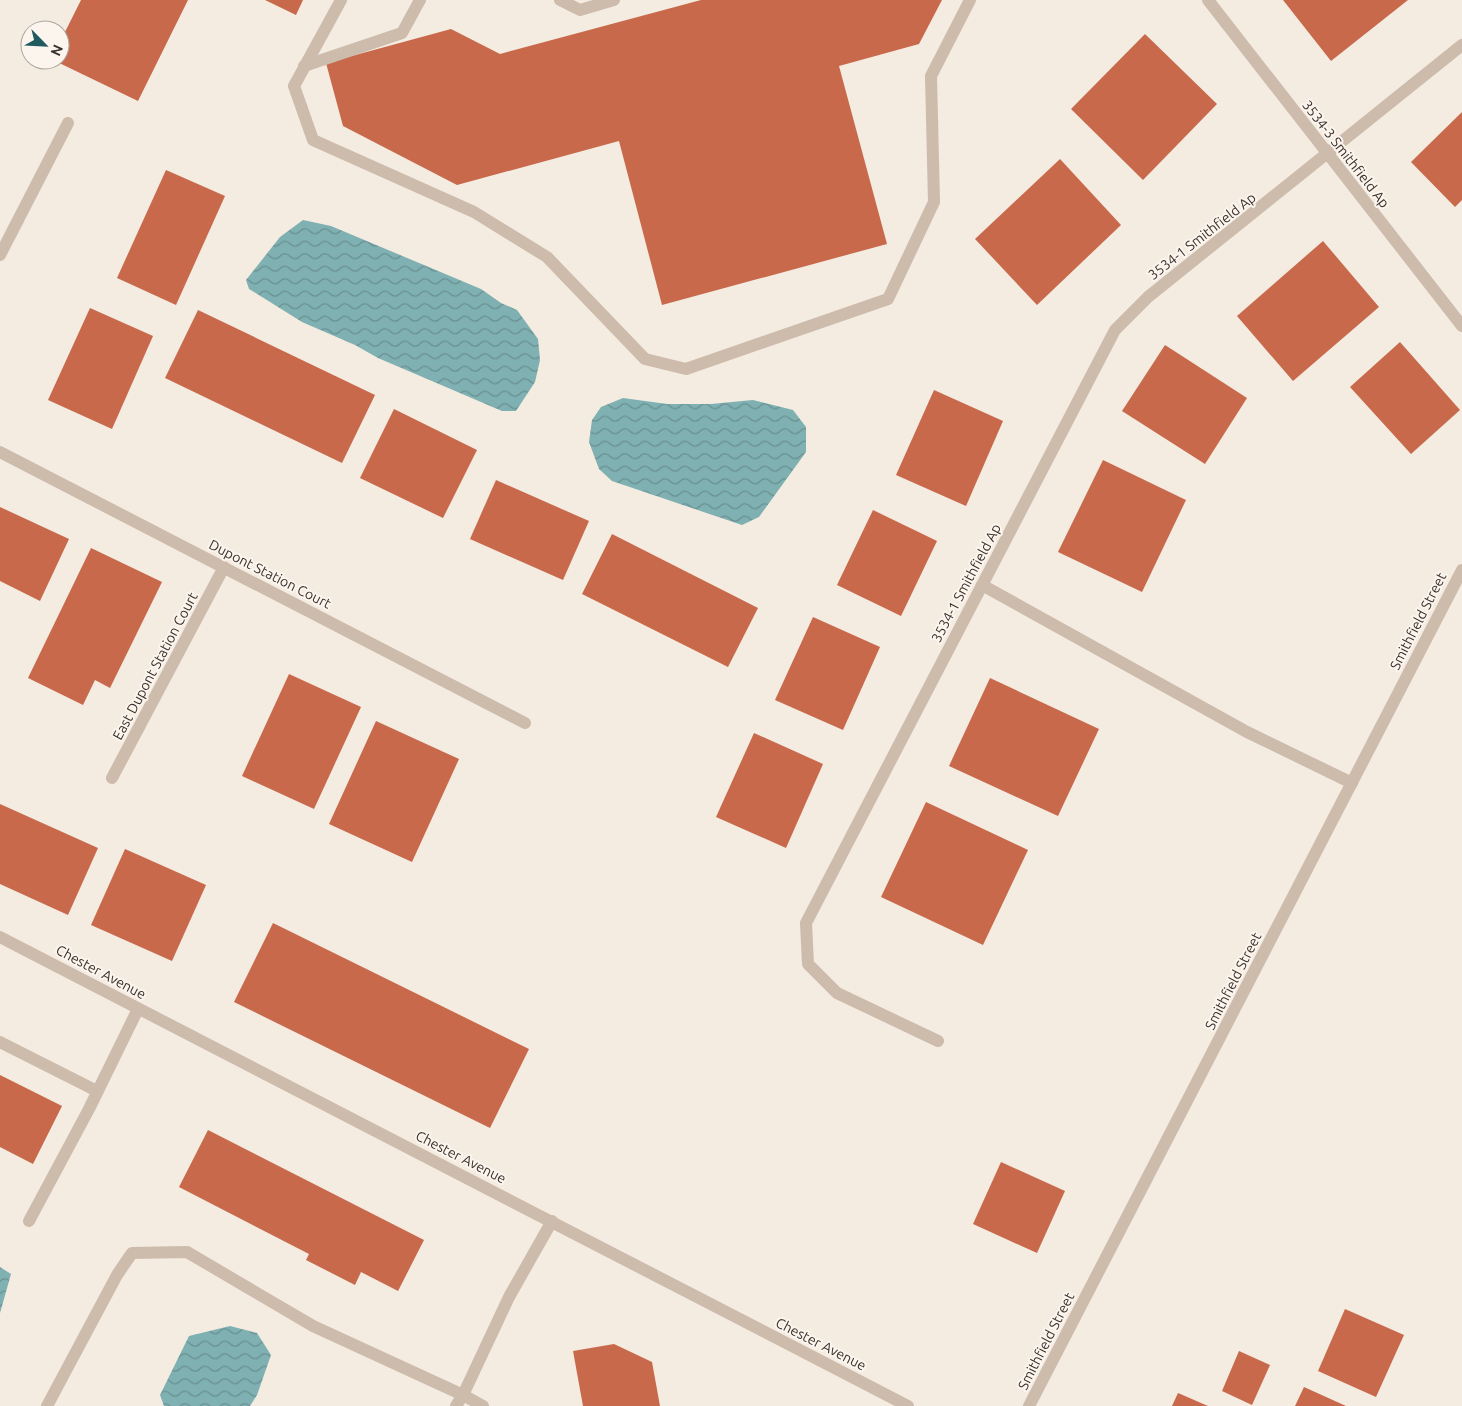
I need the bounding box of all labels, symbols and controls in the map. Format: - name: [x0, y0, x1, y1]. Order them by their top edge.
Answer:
- north arrow: [20, 20, 70, 70]
- text: N: [47, 42, 66, 58]
- street label: 3534-3 Smithfield Ap: [1299, 97, 1393, 211]
- street label: 3534-1 Smithfield Ap: [1145, 189, 1259, 283]
- street label: 3534-1 Smithfield Ap: [928, 521, 1004, 645]
- street label: Dupont Station Court: [206, 536, 334, 612]
- street label: Smithfield Street: [1387, 569, 1450, 672]
- street label: East Dupont Station Court: [109, 589, 201, 742]
- street label: Smithfield Street: [1202, 929, 1265, 1032]
- street label: Chester Avenue: [53, 942, 149, 1002]
- street label: Chester Avenue: [413, 1127, 509, 1187]
- street label: Smithfield Street: [1015, 1289, 1078, 1392]
- street label: Chester Avenue: [773, 1314, 869, 1374]

